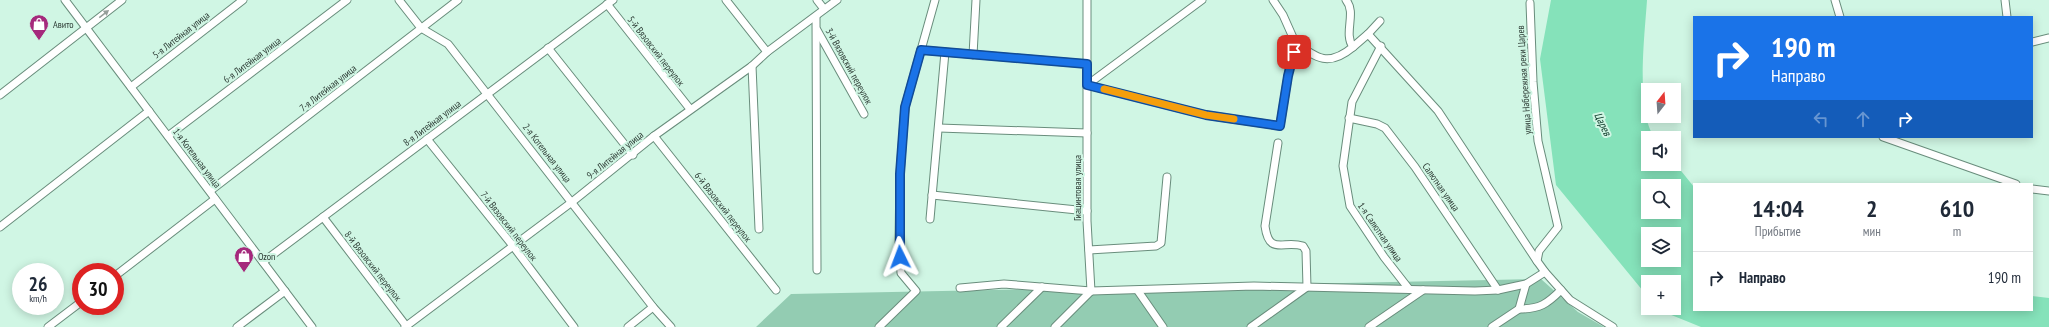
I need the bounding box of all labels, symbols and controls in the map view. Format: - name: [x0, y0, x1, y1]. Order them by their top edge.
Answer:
- one-way arrow: [99, 9, 110, 18]
- street label: 5-я Литейная улица: [150, 9, 212, 61]
- shop icon: Авито: [28, 13, 50, 41]
- street label: 5-й Вязовский переулок: [625, 13, 687, 89]
- place label: Авито: [53, 18, 74, 31]
- street label: улица Набережная реки Царев: [1514, 25, 1534, 135]
- street label: 3-й Вязовский переулок: [823, 26, 875, 107]
- text: 190 m: [1771, 28, 1835, 65]
- icon: right: [1705, 32, 1757, 84]
- street label: 6-я Литейная улица: [220, 34, 284, 86]
- pin: [1277, 35, 1311, 69]
- icon: arrive: [1283, 41, 1305, 63]
- street label: 7-я Литейная улица: [297, 62, 359, 114]
- text: Направо: [1771, 64, 1826, 87]
- north arrow: [1641, 83, 1681, 123]
- map controls: [1641, 83, 1681, 315]
- street label: 8-я Литейная улица: [400, 97, 464, 149]
- icon: left: [1810, 108, 1832, 130]
- icon: ahead: [1852, 108, 1874, 130]
- icon: right: [1894, 108, 1916, 130]
- water label: Царев: [1591, 110, 1615, 139]
- street label: 2-я Котельная улица: [520, 121, 574, 185]
- street label: 1-я Котельная улица: [170, 125, 224, 191]
- street label: 9-я Литейная улица: [584, 128, 646, 182]
- button: sound: [1641, 131, 1681, 171]
- street label: Гиацинтовая улица: [1071, 155, 1084, 221]
- street label: Салютная улица: [1420, 160, 1462, 214]
- street label: 6-й Вязовский переулок: [692, 169, 754, 245]
- button: search: [1641, 179, 1681, 219]
- street label: 7-й Вязовский переулок: [478, 189, 540, 264]
- text: 14:04: [1752, 193, 1804, 224]
- text: 2: [1866, 193, 1877, 224]
- text: 610: [1940, 193, 1974, 224]
- street label: 1-я Салютная улица: [1355, 200, 1405, 264]
- text: Прибытие: [1755, 223, 1801, 240]
- text: мин: [1863, 223, 1881, 240]
- text: m: [1953, 223, 1961, 240]
- button: layers: [1641, 227, 1681, 267]
- street label: 8-й Вязовский переулок: [342, 228, 404, 304]
- position arrow: [879, 236, 921, 278]
- shop icon: Ozon: [233, 245, 255, 273]
- place label: Ozon: [258, 250, 276, 263]
- speed limit sign: 30: [72, 263, 124, 315]
- icon: right: [1705, 267, 1727, 289]
- text: Направо: [1739, 268, 1786, 287]
- text: 190 m: [1988, 268, 2021, 287]
- text: 26: [28, 271, 48, 297]
- button: +: [1641, 275, 1681, 315]
- text: km/h: [29, 292, 47, 305]

